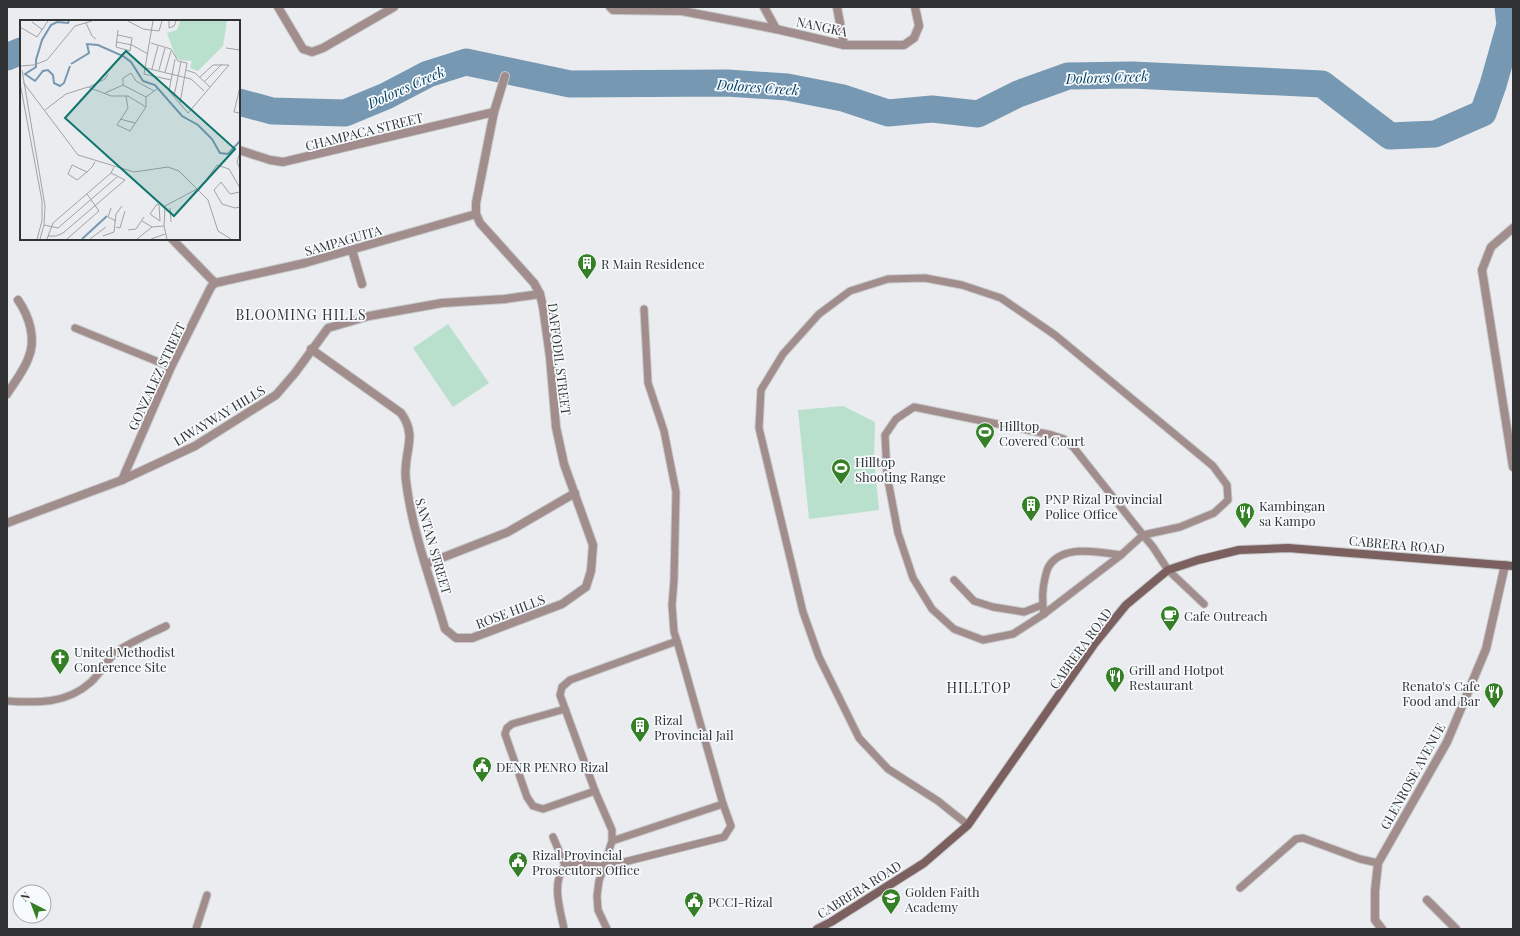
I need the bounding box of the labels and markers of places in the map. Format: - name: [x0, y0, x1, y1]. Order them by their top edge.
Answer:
- building icon: R Main Residence: [576, 252, 598, 280]
- place label: R Main Residence: [601, 255, 705, 272]
- place label: Hilltop Covered Court: [999, 417, 1085, 449]
- sports icon: Hilltop Covered Court: [974, 421, 996, 449]
- place label: Hilltop Shooting Range: [855, 453, 946, 485]
- sports icon: Hilltop Shooting Range: [830, 457, 852, 485]
- place label: PNP Rizal Provincial Police Office: [1045, 490, 1163, 522]
- building icon: PNP Rizal Provincial Police Office: [1020, 494, 1042, 522]
- place label: Kambingan sa Kampo: [1259, 497, 1326, 529]
- restaurant icon: Kambingan sa Kampo: [1234, 501, 1256, 529]
- cafe icon: Cafe Outreach: [1159, 604, 1181, 632]
- place label: Cafe Outreach: [1184, 607, 1268, 624]
- place label: United Methodist Conference Site: [74, 643, 175, 675]
- church icon: United Methodist Conference Site: [49, 647, 71, 675]
- place label: Grill and Hotpot Restaurant: [1129, 661, 1224, 693]
- restaurant icon: Grill and Hotpot Restaurant: [1104, 665, 1126, 693]
- place label: Renato's Cafe Food and Bar: [1402, 677, 1480, 709]
- restaurant icon: Renato's Cafe Food and Bar: [1483, 681, 1505, 709]
- place label: Rizal Provincial Jail: [654, 711, 734, 743]
- building icon: Rizal Provincial Jail: [629, 715, 651, 743]
- public building icon: DENR PENRO Rizal: [471, 755, 493, 783]
- place label: DENR PENRO Rizal: [496, 758, 609, 775]
- place label: Rizal Provincial Prosecutors Office: [532, 846, 640, 878]
- public building icon: Rizal Provincial Prosecutors Office: [507, 850, 529, 878]
- place label: Golden Faith Academy: [904, 883, 980, 915]
- school or university icon: Golden Faith Academy: [880, 887, 902, 915]
- public building icon: PCCI-Rizal: [683, 890, 705, 918]
- place label: PCCI-Rizal: [708, 893, 773, 910]

